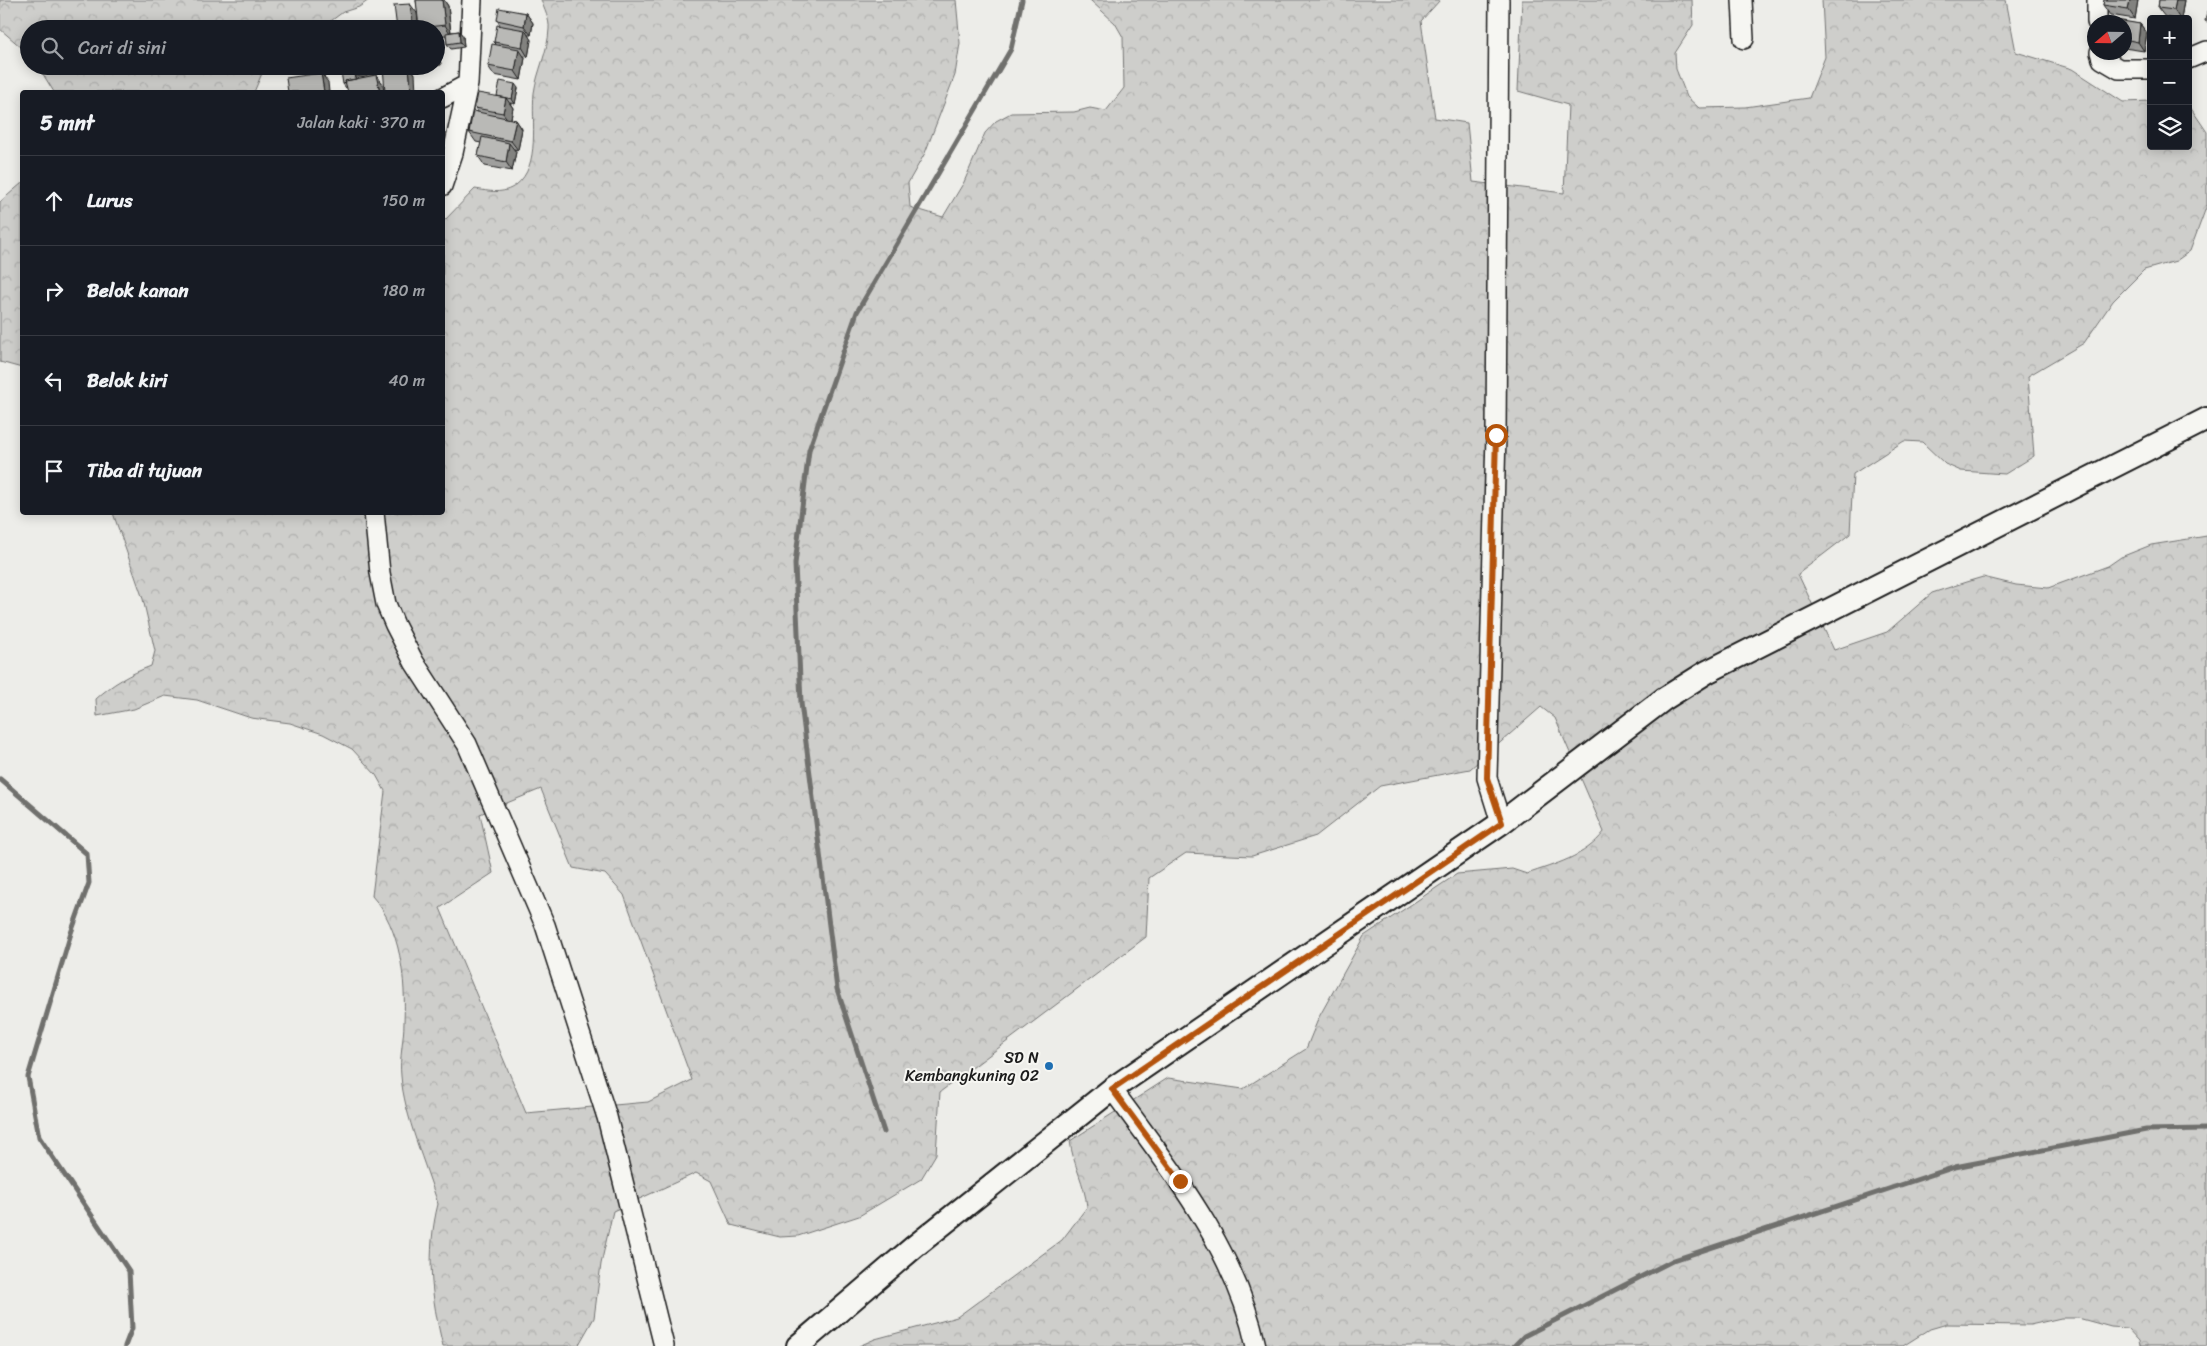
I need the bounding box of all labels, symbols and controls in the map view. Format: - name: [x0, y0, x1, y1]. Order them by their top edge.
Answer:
- north arrow: [2087, 15, 2132, 60]
- map controls: [2147, 15, 2192, 150]
- button: +: [2147, 15, 2192, 60]
- search box: [20, 20, 445, 75]
- text: Cari di sini: [78, 31, 166, 64]
- icon: search: [38, 34, 66, 62]
- button: −: [2147, 60, 2192, 105]
- text: 5 mnt: [40, 104, 94, 142]
- button: layers: [2147, 105, 2192, 150]
- text: Jalan kaki · 370 m: [298, 108, 425, 137]
- text: Lurus: [87, 184, 133, 217]
- text: 150 m: [382, 186, 425, 215]
- icon: ahead: [40, 187, 68, 215]
- text: Belok kanan: [87, 274, 189, 307]
- text: 180 m: [382, 276, 425, 305]
- icon: right: [40, 277, 68, 305]
- text: Belok kiri: [87, 364, 167, 397]
- text: 40 m: [388, 366, 425, 395]
- icon: left: [40, 367, 68, 395]
- route start: [1485, 424, 1508, 447]
- text: Tiba di tujuan: [87, 454, 202, 487]
- icon: arrive: [40, 457, 68, 485]
- place label: SD N Kembangkuning 02: [905, 1043, 1039, 1090]
- marker: SD N Kembangkuning 02: [1043, 1060, 1055, 1072]
- route end: [1169, 1170, 1192, 1193]

